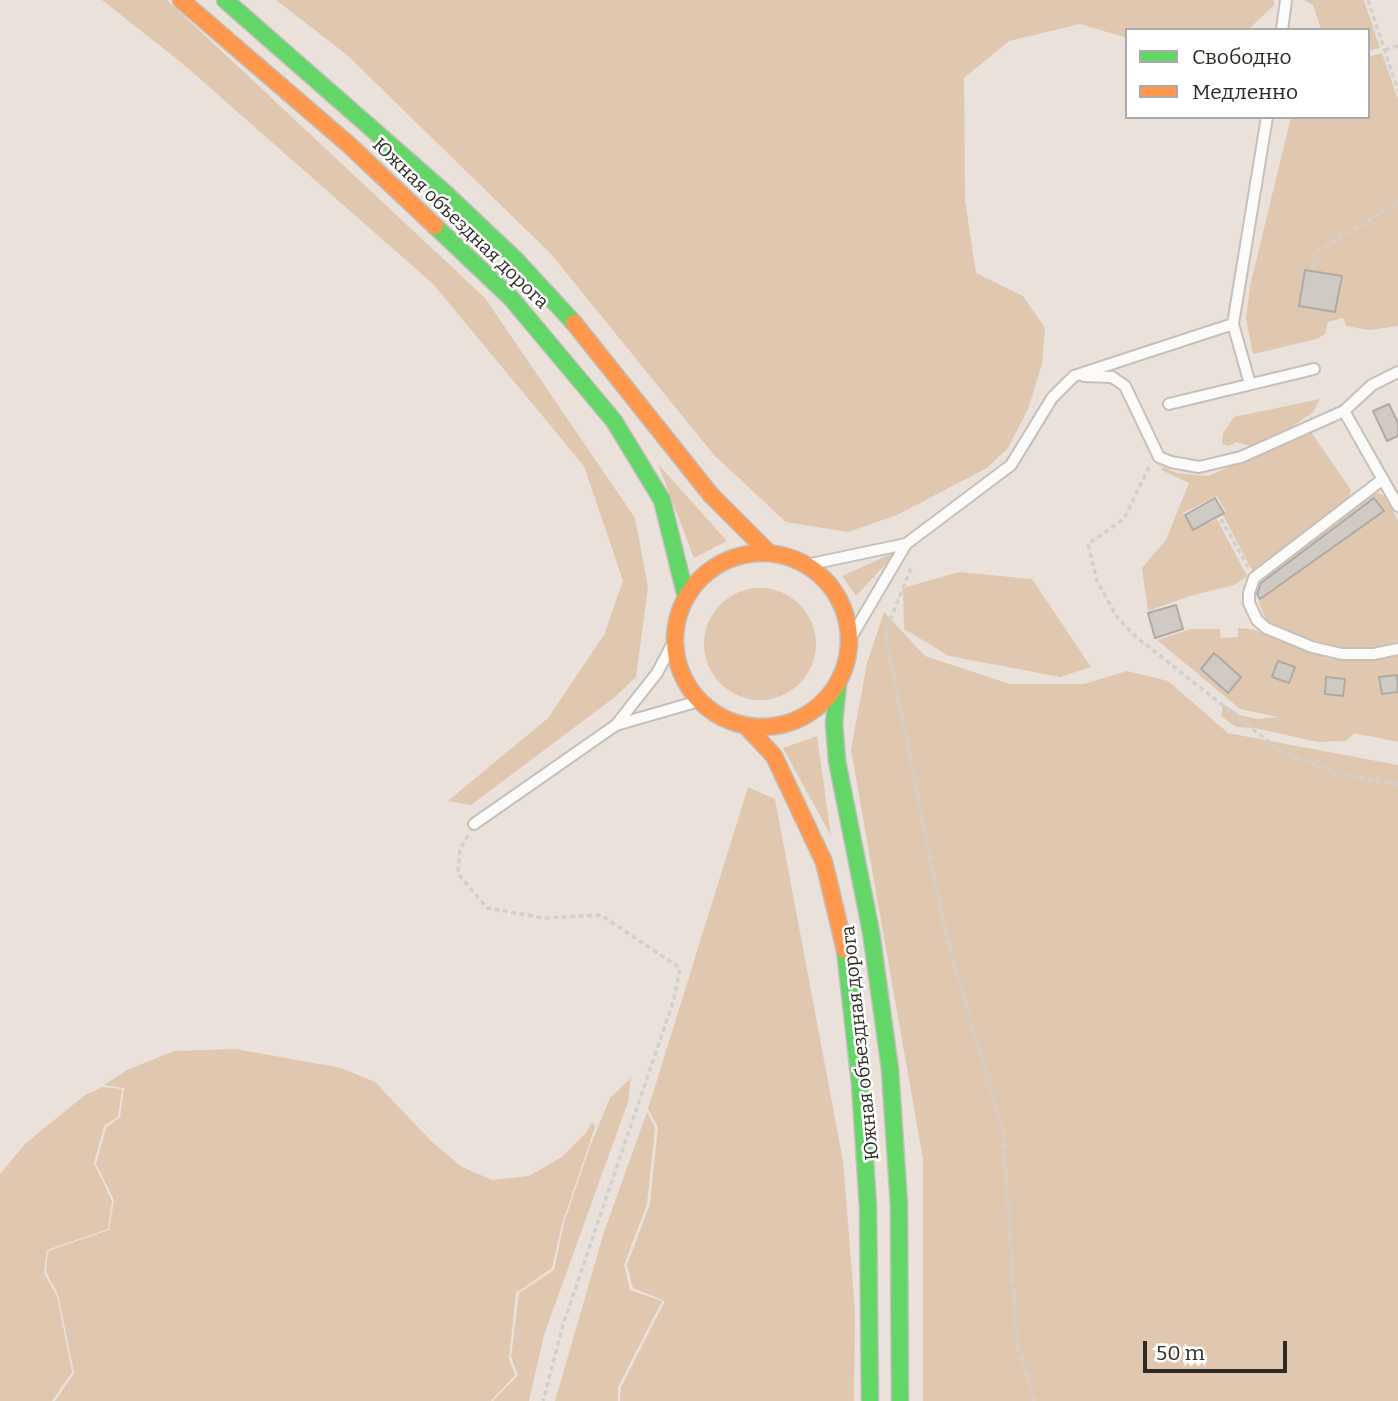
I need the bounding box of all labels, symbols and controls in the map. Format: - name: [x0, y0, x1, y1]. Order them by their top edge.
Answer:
- legend: [1125, 28, 1370, 119]
- text: Свободно: [1192, 44, 1292, 70]
- text: Медленно: [1192, 79, 1298, 105]
- street label: Южная объездная дорога: [367, 134, 553, 314]
- street label: Южная объездная дорога: [837, 924, 885, 1162]
- scale bar: [1146, 1328, 1290, 1372]
- text: 50 m: [1156, 1340, 1205, 1366]

